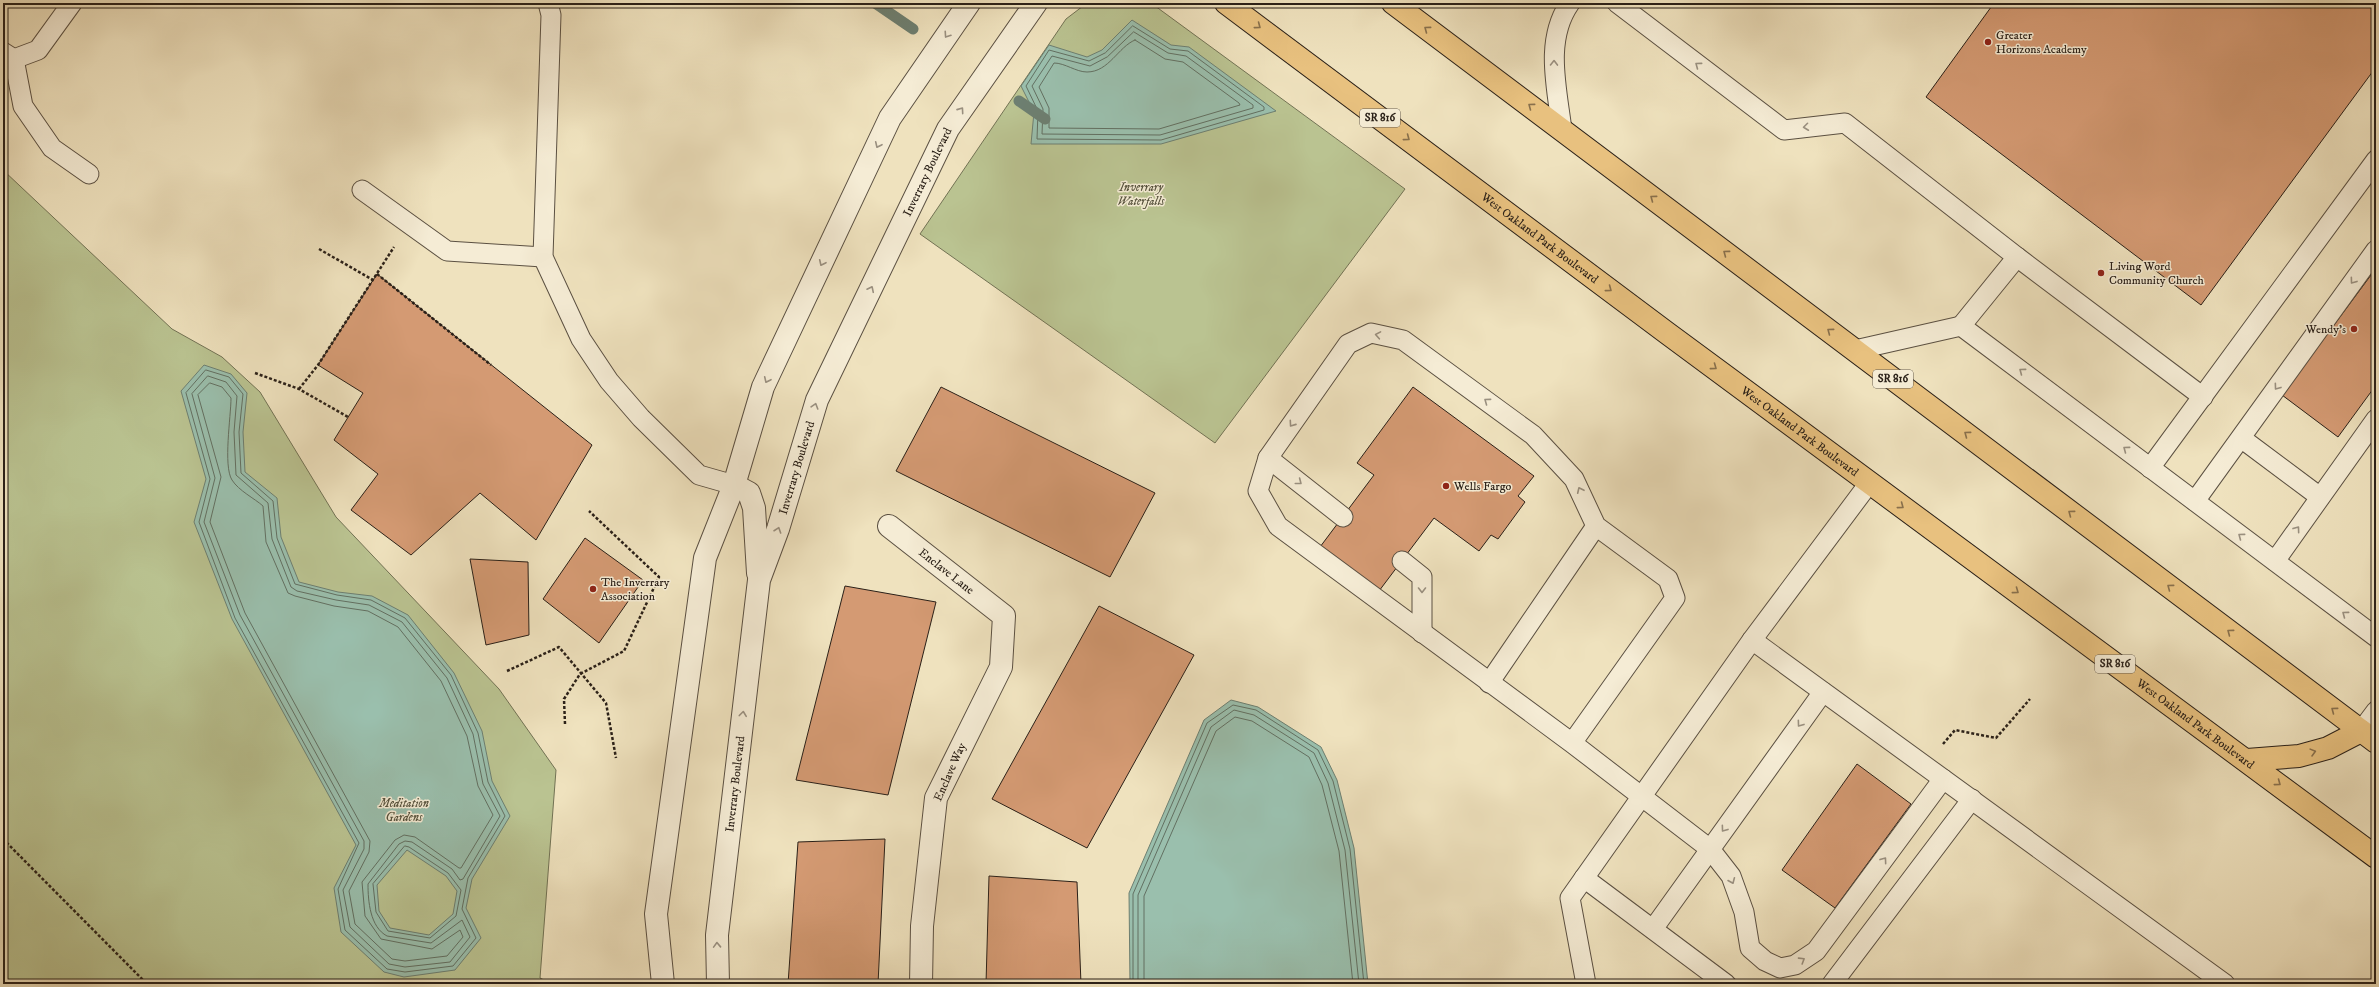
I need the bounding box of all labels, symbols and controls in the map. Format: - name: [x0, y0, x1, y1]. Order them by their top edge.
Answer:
- one-way arrow: [1253, 22, 1260, 29]
- one-way arrow: [1424, 26, 1431, 33]
- place label: Greater Horizons Academy: [1996, 28, 2087, 57]
- one-way arrow: [944, 31, 952, 38]
- marker: Greater Horizons Academy: [1983, 37, 1993, 47]
- one-way arrow: [1550, 60, 1559, 66]
- one-way arrow: [1696, 63, 1703, 70]
- one-way arrow: [1528, 104, 1535, 111]
- one-way arrow: [956, 107, 964, 114]
- road number: SR 816: [1360, 109, 1400, 127]
- one-way arrow: [1803, 123, 1809, 132]
- street label: Inverrary Boulevard: [899, 125, 955, 219]
- one-way arrow: [1402, 133, 1409, 140]
- one-way arrow: [875, 141, 883, 148]
- park label: Inverrary Waterfalls: [1118, 180, 1165, 209]
- street label: West Oakland Park Boulevard: [1477, 189, 1601, 287]
- one-way arrow: [1650, 196, 1657, 203]
- one-way arrow: [1723, 251, 1730, 258]
- one-way arrow: [819, 258, 827, 266]
- place label: Living Word Community Church: [2109, 259, 2205, 288]
- marker: Living Word Community Church: [2096, 268, 2106, 278]
- one-way arrow: [2351, 277, 2358, 284]
- one-way arrow: [1605, 284, 1612, 291]
- one-way arrow: [866, 285, 874, 293]
- place label: Wendy's: [2305, 322, 2346, 337]
- marker: Wendy's: [2349, 324, 2359, 334]
- one-way arrow: [1827, 329, 1834, 336]
- one-way arrow: [1375, 331, 1381, 339]
- one-way arrow: [1709, 362, 1716, 369]
- one-way arrow: [2019, 369, 2026, 376]
- road number: SR 816: [1873, 370, 1913, 388]
- one-way arrow: [764, 376, 772, 383]
- street label: West Oakland Park Boulevard: [1737, 382, 1862, 480]
- one-way arrow: [2275, 383, 2282, 390]
- one-way arrow: [1484, 398, 1491, 406]
- one-way arrow: [810, 403, 819, 410]
- street label: Inverrary Boulevard: [775, 419, 818, 516]
- one-way arrow: [1289, 420, 1297, 427]
- one-way arrow: [1965, 432, 1972, 439]
- one-way arrow: [2123, 447, 2130, 454]
- one-way arrow: [1294, 477, 1301, 484]
- place label: Wells Fargo: [1453, 479, 1512, 494]
- marker: Wells Fargo: [1441, 481, 1451, 491]
- one-way arrow: [1577, 487, 1585, 495]
- one-way arrow: [1897, 501, 1904, 508]
- one-way arrow: [2069, 510, 2076, 517]
- one-way arrow: [2293, 526, 2300, 533]
- one-way arrow: [773, 527, 781, 534]
- one-way arrow: [2238, 533, 2245, 540]
- street label: Enclave Lane: [916, 545, 977, 597]
- place label: The Inverrary Association: [601, 575, 670, 604]
- marker: The Inverrary Association: [588, 584, 598, 594]
- one-way arrow: [2168, 585, 2175, 592]
- one-way arrow: [2011, 586, 2018, 593]
- one-way arrow: [1418, 587, 1426, 593]
- one-way arrow: [2342, 611, 2349, 618]
- one-way arrow: [2227, 630, 2234, 637]
- road number: SR 816: [2095, 655, 2135, 673]
- street label: West Oakland Park Boulevard: [2133, 675, 2257, 772]
- one-way arrow: [2331, 708, 2338, 715]
- one-way arrow: [738, 711, 747, 718]
- one-way arrow: [1798, 719, 1805, 726]
- street label: Inverrary Boulevard: [722, 735, 748, 833]
- street label: Enclave Way: [930, 740, 970, 804]
- one-way arrow: [2309, 748, 2316, 757]
- one-way arrow: [2274, 779, 2281, 786]
- park label: Meditation Gardens: [378, 796, 429, 825]
- one-way arrow: [1722, 825, 1729, 832]
- one-way arrow: [1879, 857, 1886, 864]
- one-way arrow: [1728, 877, 1736, 884]
- one-way arrow: [713, 942, 721, 948]
- one-way arrow: [1798, 957, 1805, 965]

